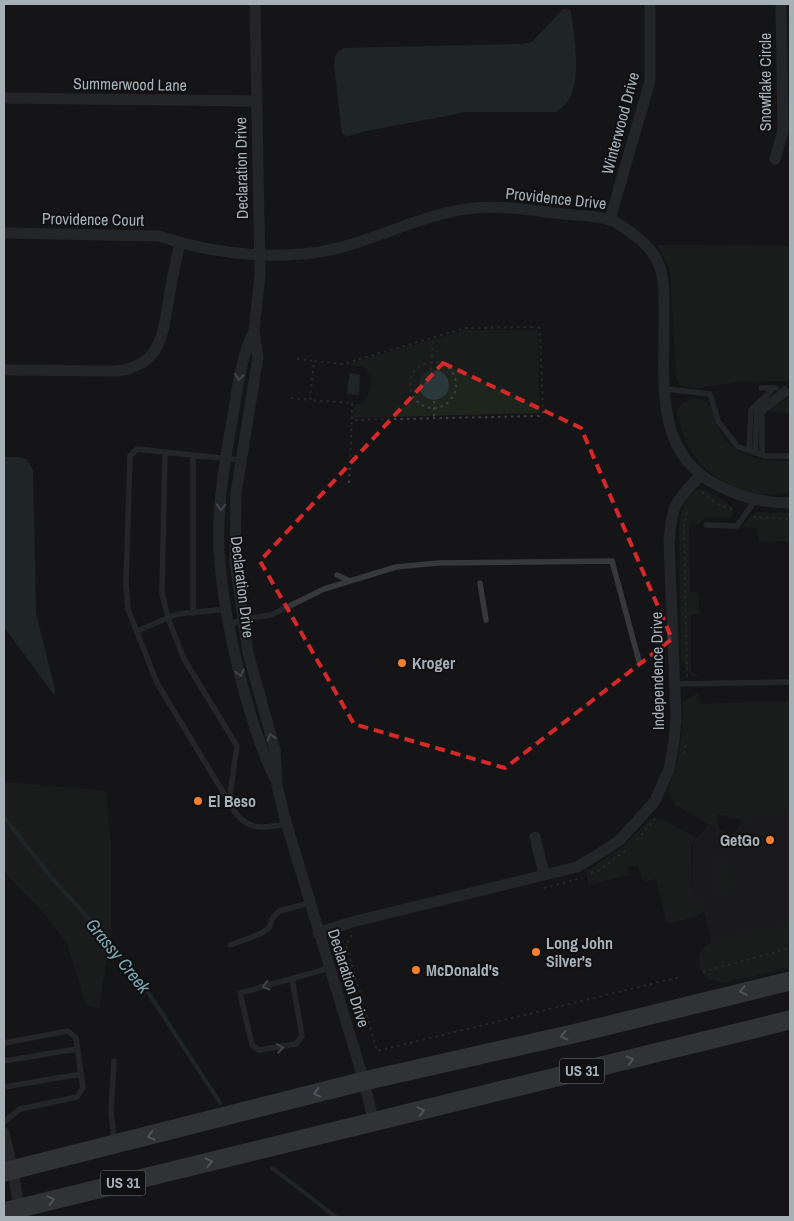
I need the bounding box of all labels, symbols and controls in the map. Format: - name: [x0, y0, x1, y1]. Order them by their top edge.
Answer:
- street label: Snowflake Circle: [754, 33, 776, 131]
- street label: Winterwood Drive: [596, 69, 644, 177]
- street label: Summerwood Lane: [73, 72, 187, 96]
- street label: Declaration Drive: [229, 117, 253, 219]
- street label: Providence Drive: [504, 182, 608, 214]
- street label: Providence Court: [42, 207, 145, 231]
- one-way arrow: [235, 372, 245, 381]
- one-way arrow: [215, 504, 226, 512]
- street label: Declaration Drive: [226, 535, 260, 639]
- street label: Independence Drive: [645, 612, 669, 730]
- place label: Kroger: [412, 652, 456, 674]
- marker: Kroger: [396, 657, 408, 669]
- one-way arrow: [235, 668, 245, 676]
- one-way arrow: [267, 733, 277, 741]
- place label: El Beso: [208, 790, 256, 812]
- marker: El Beso: [192, 795, 204, 807]
- place label: GetGo: [720, 829, 760, 851]
- marker: GetGo: [764, 834, 776, 846]
- water label: Grassy Creek: [80, 913, 157, 999]
- street label: Declaration Drive: [323, 926, 375, 1030]
- place label: Long John Silver's: [546, 932, 613, 972]
- marker: Long John Silver's: [530, 946, 542, 958]
- place label: McDonald's: [426, 959, 499, 981]
- marker: McDonald's: [410, 964, 422, 976]
- one-way arrow: [262, 980, 271, 991]
- one-way arrow: [739, 986, 748, 996]
- one-way arrow: [560, 1030, 569, 1041]
- one-way arrow: [276, 1043, 285, 1053]
- one-way arrow: [625, 1055, 633, 1065]
- road number: US 31: [560, 1058, 604, 1084]
- one-way arrow: [313, 1087, 322, 1098]
- one-way arrow: [416, 1106, 425, 1117]
- one-way arrow: [148, 1131, 156, 1141]
- one-way arrow: [205, 1157, 213, 1168]
- road number: US 31: [100, 1170, 146, 1196]
- one-way arrow: [47, 1195, 56, 1206]

